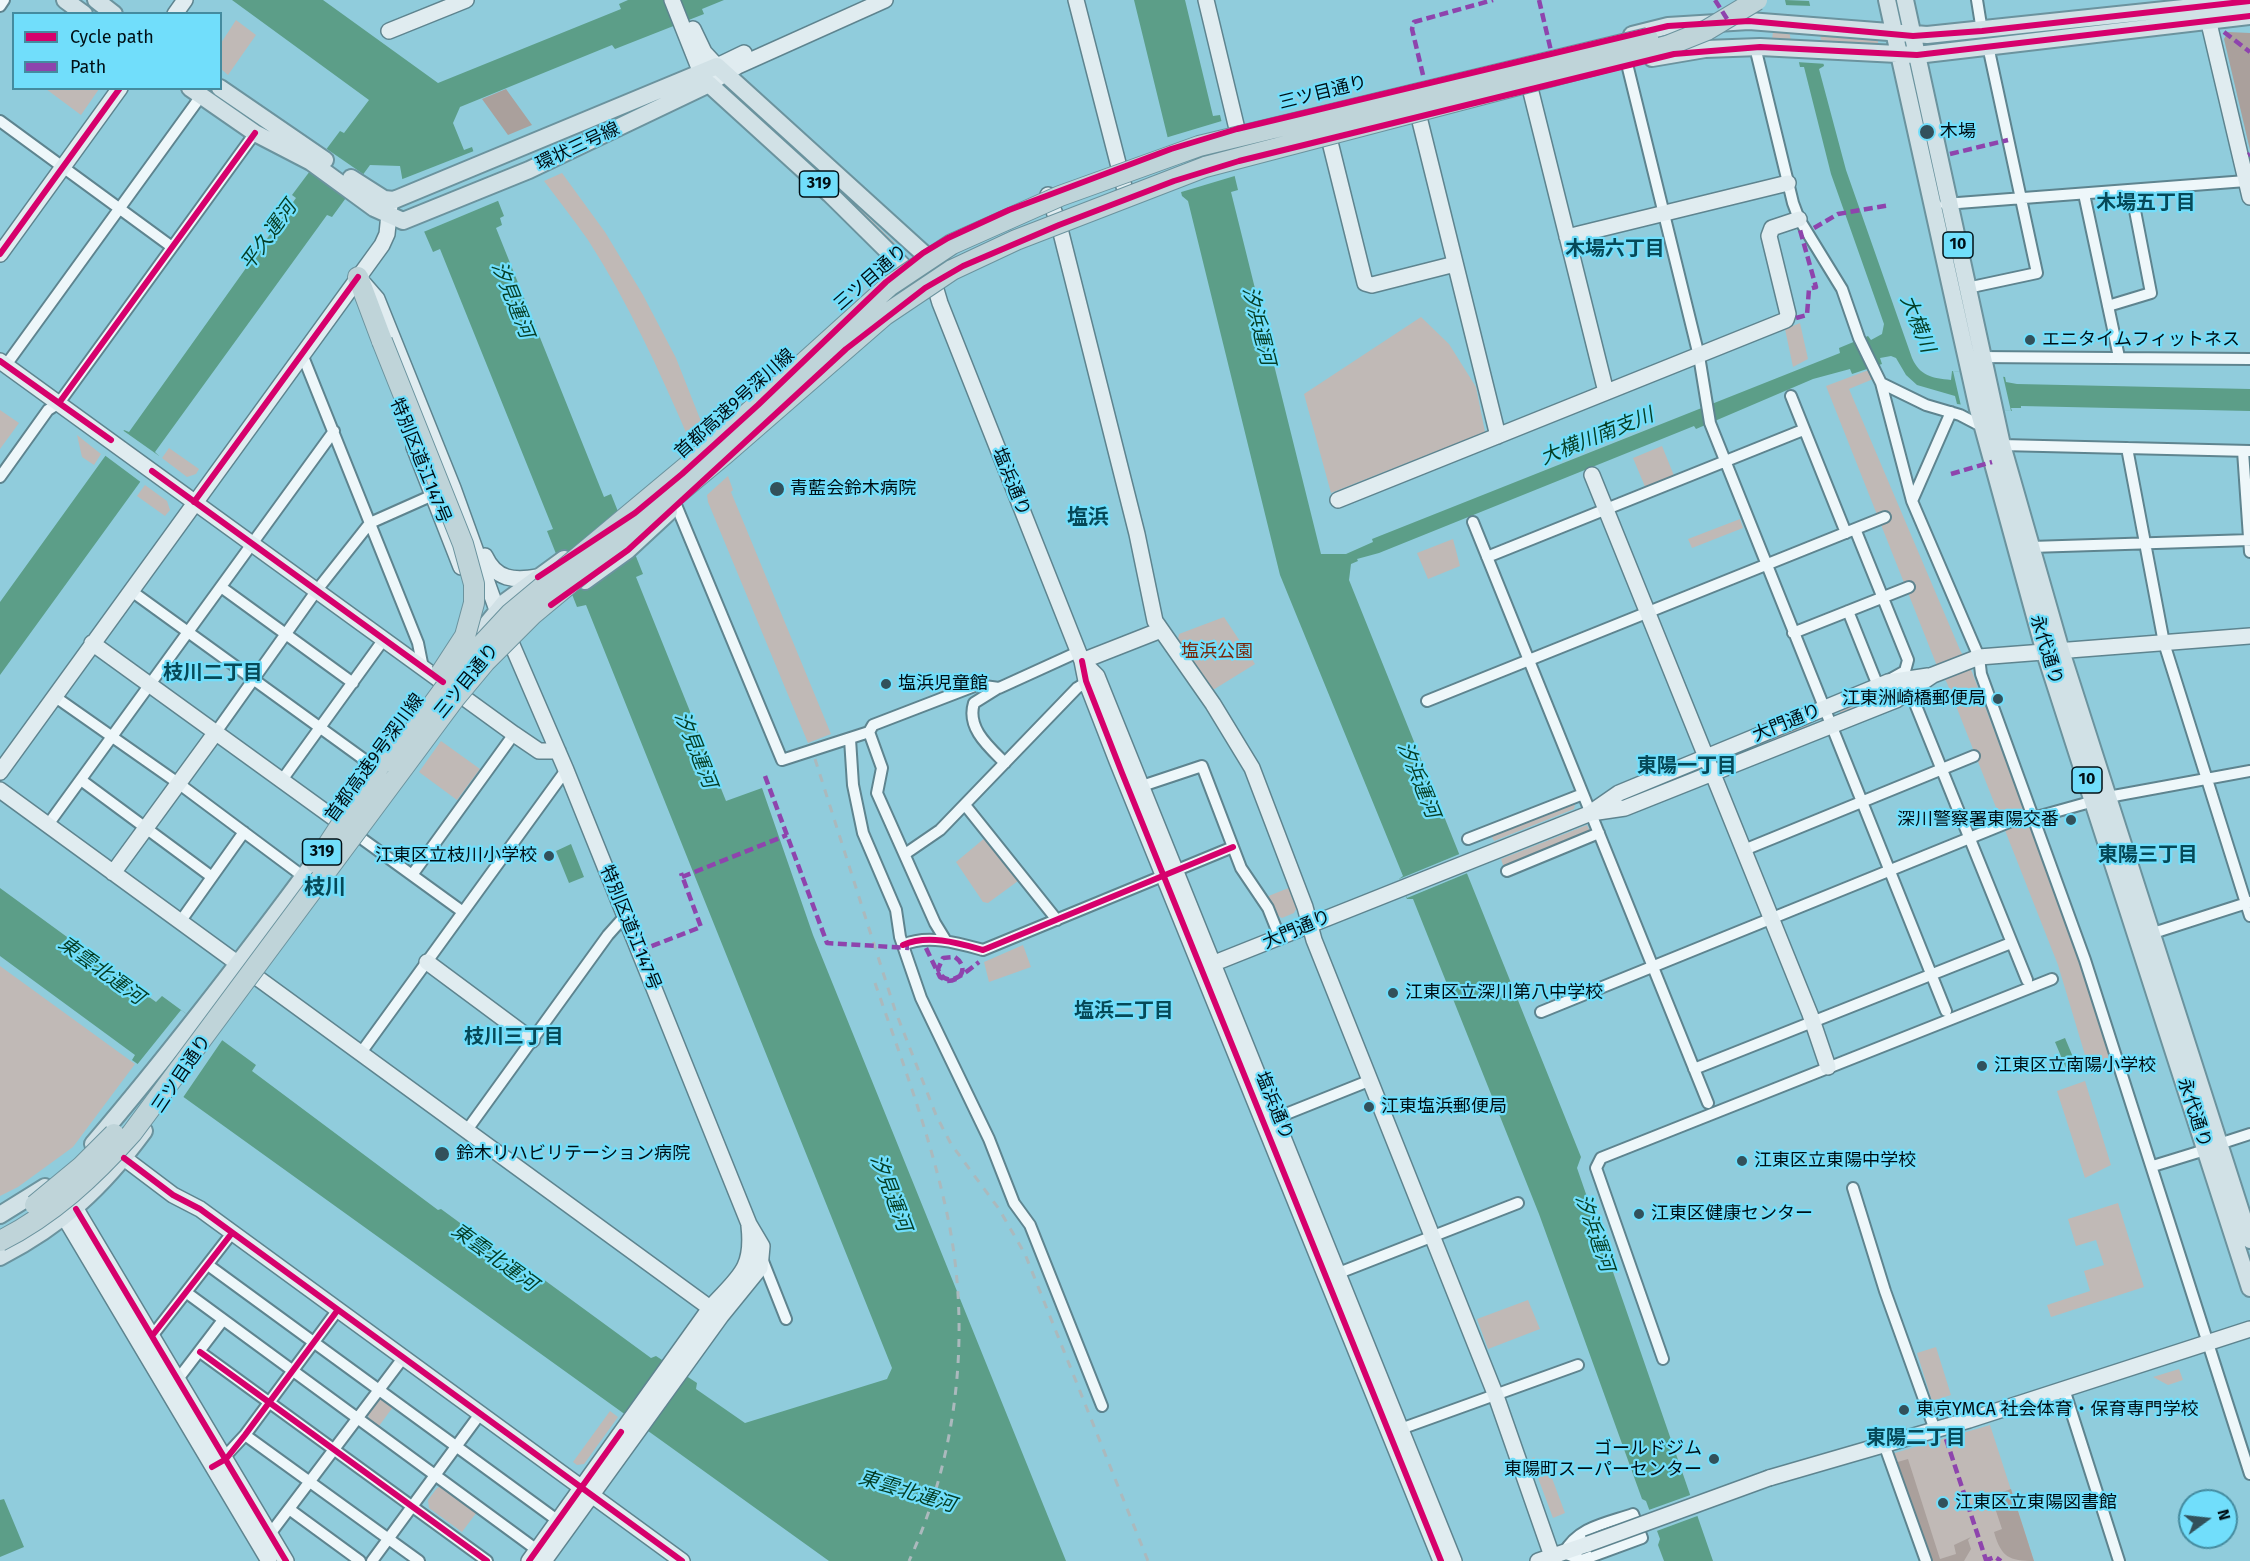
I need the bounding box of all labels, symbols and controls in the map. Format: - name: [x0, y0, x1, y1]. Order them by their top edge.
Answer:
- legend: [12, 12, 222, 90]
- text: Cycle path: [70, 26, 154, 48]
- text: Path: [70, 56, 106, 78]
- street label: 三ツ目通り: [1277, 72, 1369, 114]
- street label: 環状三号線: [533, 118, 623, 176]
- place label: 木場: [1940, 121, 1976, 143]
- marker: 木場: [1918, 123, 1936, 141]
- road number: 319: [800, 171, 838, 197]
- district label: 木場五丁目: [2096, 191, 2196, 215]
- water label: 平久運河: [236, 197, 302, 275]
- road number: 10: [1943, 232, 1973, 258]
- district label: 木場六丁目: [1565, 237, 1665, 261]
- street label: 三ツ目通り: [830, 240, 912, 316]
- water label: 汐見運河: [486, 258, 538, 342]
- water label: 汐浜運河: [1237, 284, 1279, 368]
- water label: 大横川: [1895, 292, 1939, 356]
- place label: エニタイムフィットネス: [2042, 329, 2240, 351]
- marker: エニタイムフィットネス: [2023, 333, 2037, 347]
- street label: 首都高速9号深川線: [671, 345, 799, 463]
- street label: 特別区道江147号: [385, 395, 455, 527]
- water label: 大横川南支川: [1537, 403, 1657, 471]
- street label: 塩浜通り: [988, 445, 1034, 519]
- place label: 青藍会鈴木病院: [790, 478, 916, 500]
- marker: 青藍会鈴木病院: [768, 480, 786, 498]
- district label: 塩浜: [1067, 505, 1109, 531]
- street label: 永代通り: [2025, 612, 2067, 688]
- street label: 三ツ目通り: [430, 639, 504, 723]
- park label: 塩浜公園: [1181, 641, 1253, 663]
- district label: 枝川二丁目: [163, 661, 263, 685]
- place label: 塩浜児童館: [898, 673, 988, 695]
- marker: 塩浜児童館: [879, 677, 893, 691]
- place label: 江東洲崎橋郵便局: [1842, 688, 1986, 710]
- street label: 首都高速9号深川線: [321, 690, 429, 826]
- marker: 江東洲崎橋郵便局: [1991, 692, 2005, 706]
- street label: 大門通り: [1750, 700, 1824, 746]
- water label: 汐見運河: [669, 708, 721, 792]
- water label: 汐浜運河: [1392, 738, 1444, 822]
- district label: 東陽一丁目: [1637, 754, 1737, 778]
- road number: 10: [2072, 767, 2102, 793]
- place label: 深川警察署東陽交番: [1897, 809, 2059, 831]
- marker: 深川警察署東陽交番: [2064, 813, 2078, 827]
- road number: 319: [302, 839, 342, 865]
- district label: 東陽三丁目: [2098, 843, 2198, 867]
- place label: 江東区立枝川小学校: [375, 845, 537, 867]
- marker: 江東区立枝川小学校: [542, 849, 556, 863]
- street label: 特別区道江147号: [595, 862, 665, 994]
- district label: 枝川: [304, 875, 346, 901]
- street label: 大門通り: [1260, 906, 1334, 954]
- water label: 東雲北運河: [53, 932, 149, 1010]
- place label: 江東区立深川第八中学校: [1405, 982, 1603, 1004]
- marker: 江東区立深川第八中学校: [1386, 986, 1400, 1000]
- district label: 塩浜二丁目: [1074, 999, 1174, 1023]
- district label: 枝川三丁目: [464, 1025, 564, 1049]
- street label: 三ツ目通り: [148, 1031, 216, 1117]
- place label: 江東区立南陽小学校: [1994, 1055, 2156, 1077]
- marker: 江東区立南陽小学校: [1975, 1059, 1989, 1073]
- street label: 塩浜通り: [1251, 1069, 1297, 1143]
- street label: 永代通り: [2173, 1075, 2215, 1151]
- place label: 江東塩浜郵便局: [1381, 1096, 1507, 1118]
- marker: 江東塩浜郵便局: [1362, 1100, 1376, 1114]
- place label: 鈴木リハビリテーション病院: [456, 1143, 690, 1165]
- marker: 鈴木リハビリテーション病院: [433, 1145, 451, 1163]
- place label: 江東区立東陽中学校: [1754, 1150, 1916, 1172]
- water label: 汐見運河: [864, 1151, 916, 1235]
- marker: 江東区立東陽中学校: [1735, 1154, 1749, 1168]
- water label: 汐浜運河: [1570, 1191, 1618, 1275]
- place label: 江東区健康センター: [1651, 1203, 1813, 1225]
- marker: 江東区健康センター: [1632, 1207, 1646, 1221]
- water label: 東雲北運河: [446, 1219, 542, 1297]
- place label: 東京YMCA 社会体育・保育専門学校: [1916, 1399, 2199, 1421]
- marker: 東京YMCA 社会体育・保育専門学校: [1897, 1403, 1911, 1417]
- district label: 東陽二丁目: [1866, 1426, 1966, 1450]
- place label: ゴールドジム 東陽町スーパーセンター: [1504, 1438, 1702, 1480]
- marker: ゴールドジム 東陽町スーパーセンター: [1707, 1452, 1721, 1466]
- water label: 東雲北運河: [856, 1466, 958, 1518]
- north arrow: [2178, 1489, 2238, 1549]
- place label: 江東区立東陽図書館: [1955, 1492, 2117, 1514]
- marker: 江東区立東陽図書館: [1936, 1496, 1950, 1510]
- text: N: [2213, 1507, 2234, 1522]

